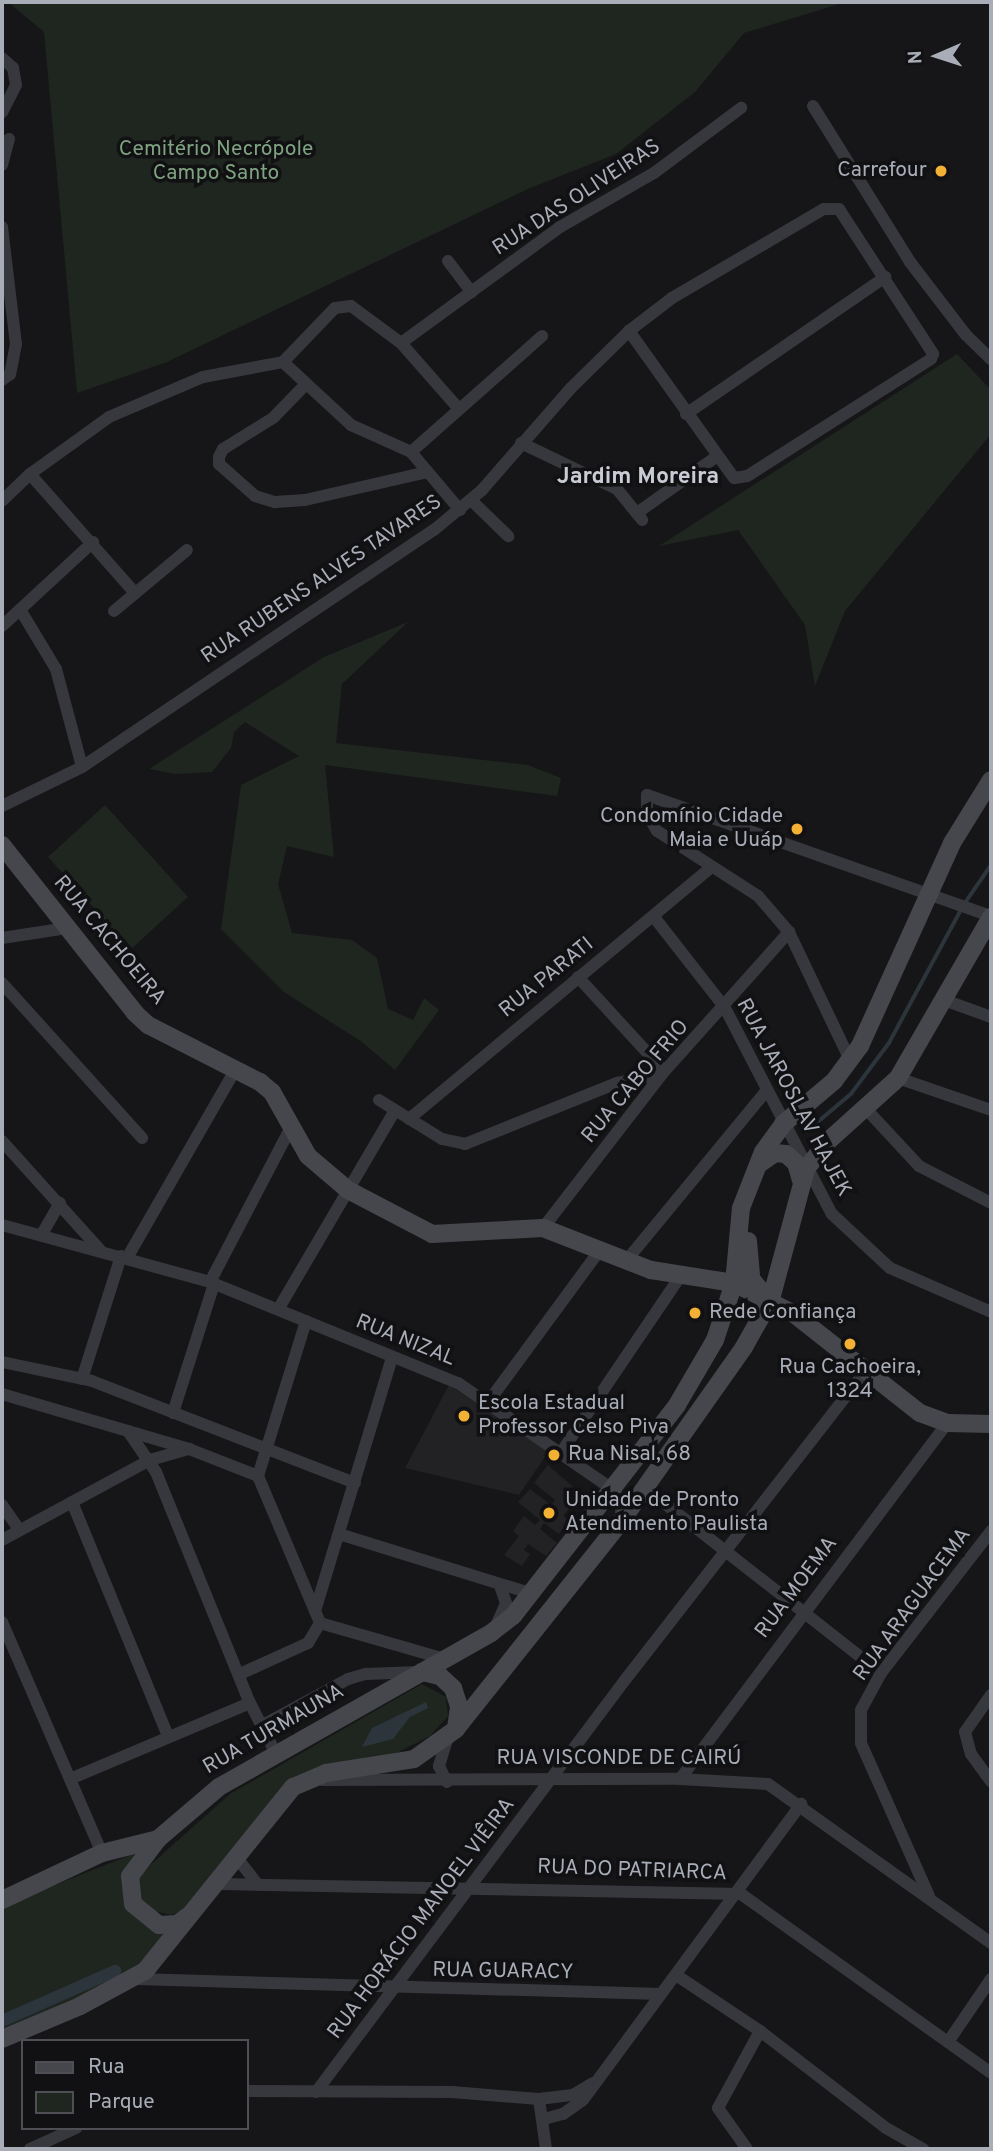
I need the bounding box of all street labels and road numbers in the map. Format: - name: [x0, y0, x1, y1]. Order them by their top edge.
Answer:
- street label: RUA DAS OLIVEIRAS: [488, 134, 666, 262]
- street label: RUA RUBENS ALVES TAVARES: [196, 489, 448, 671]
- street label: RUA CACHOEIRA: [47, 871, 171, 1011]
- street label: RUA PARATI: [494, 932, 600, 1024]
- street label: RUA JAROSLAV HAJEK: [730, 994, 856, 1202]
- street label: RUA CABO FRIO: [577, 1015, 695, 1149]
- street label: RUA NIZAL: [351, 1309, 459, 1373]
- street label: RUA ARAGUACEMA: [848, 1523, 978, 1687]
- street label: RUA MOEMA: [750, 1532, 844, 1644]
- street label: RUA TURMAUNA: [198, 1679, 350, 1781]
- street label: RUA VISCONDE DE CAIRÚ: [496, 1746, 742, 1772]
- street label: RUA HORÁCIO MANOEL VIÊIRA: [322, 1793, 522, 2045]
- street label: RUA DO PATRIARCA: [536, 1855, 728, 1887]
- street label: RUA GUARACY: [432, 1958, 574, 1986]

